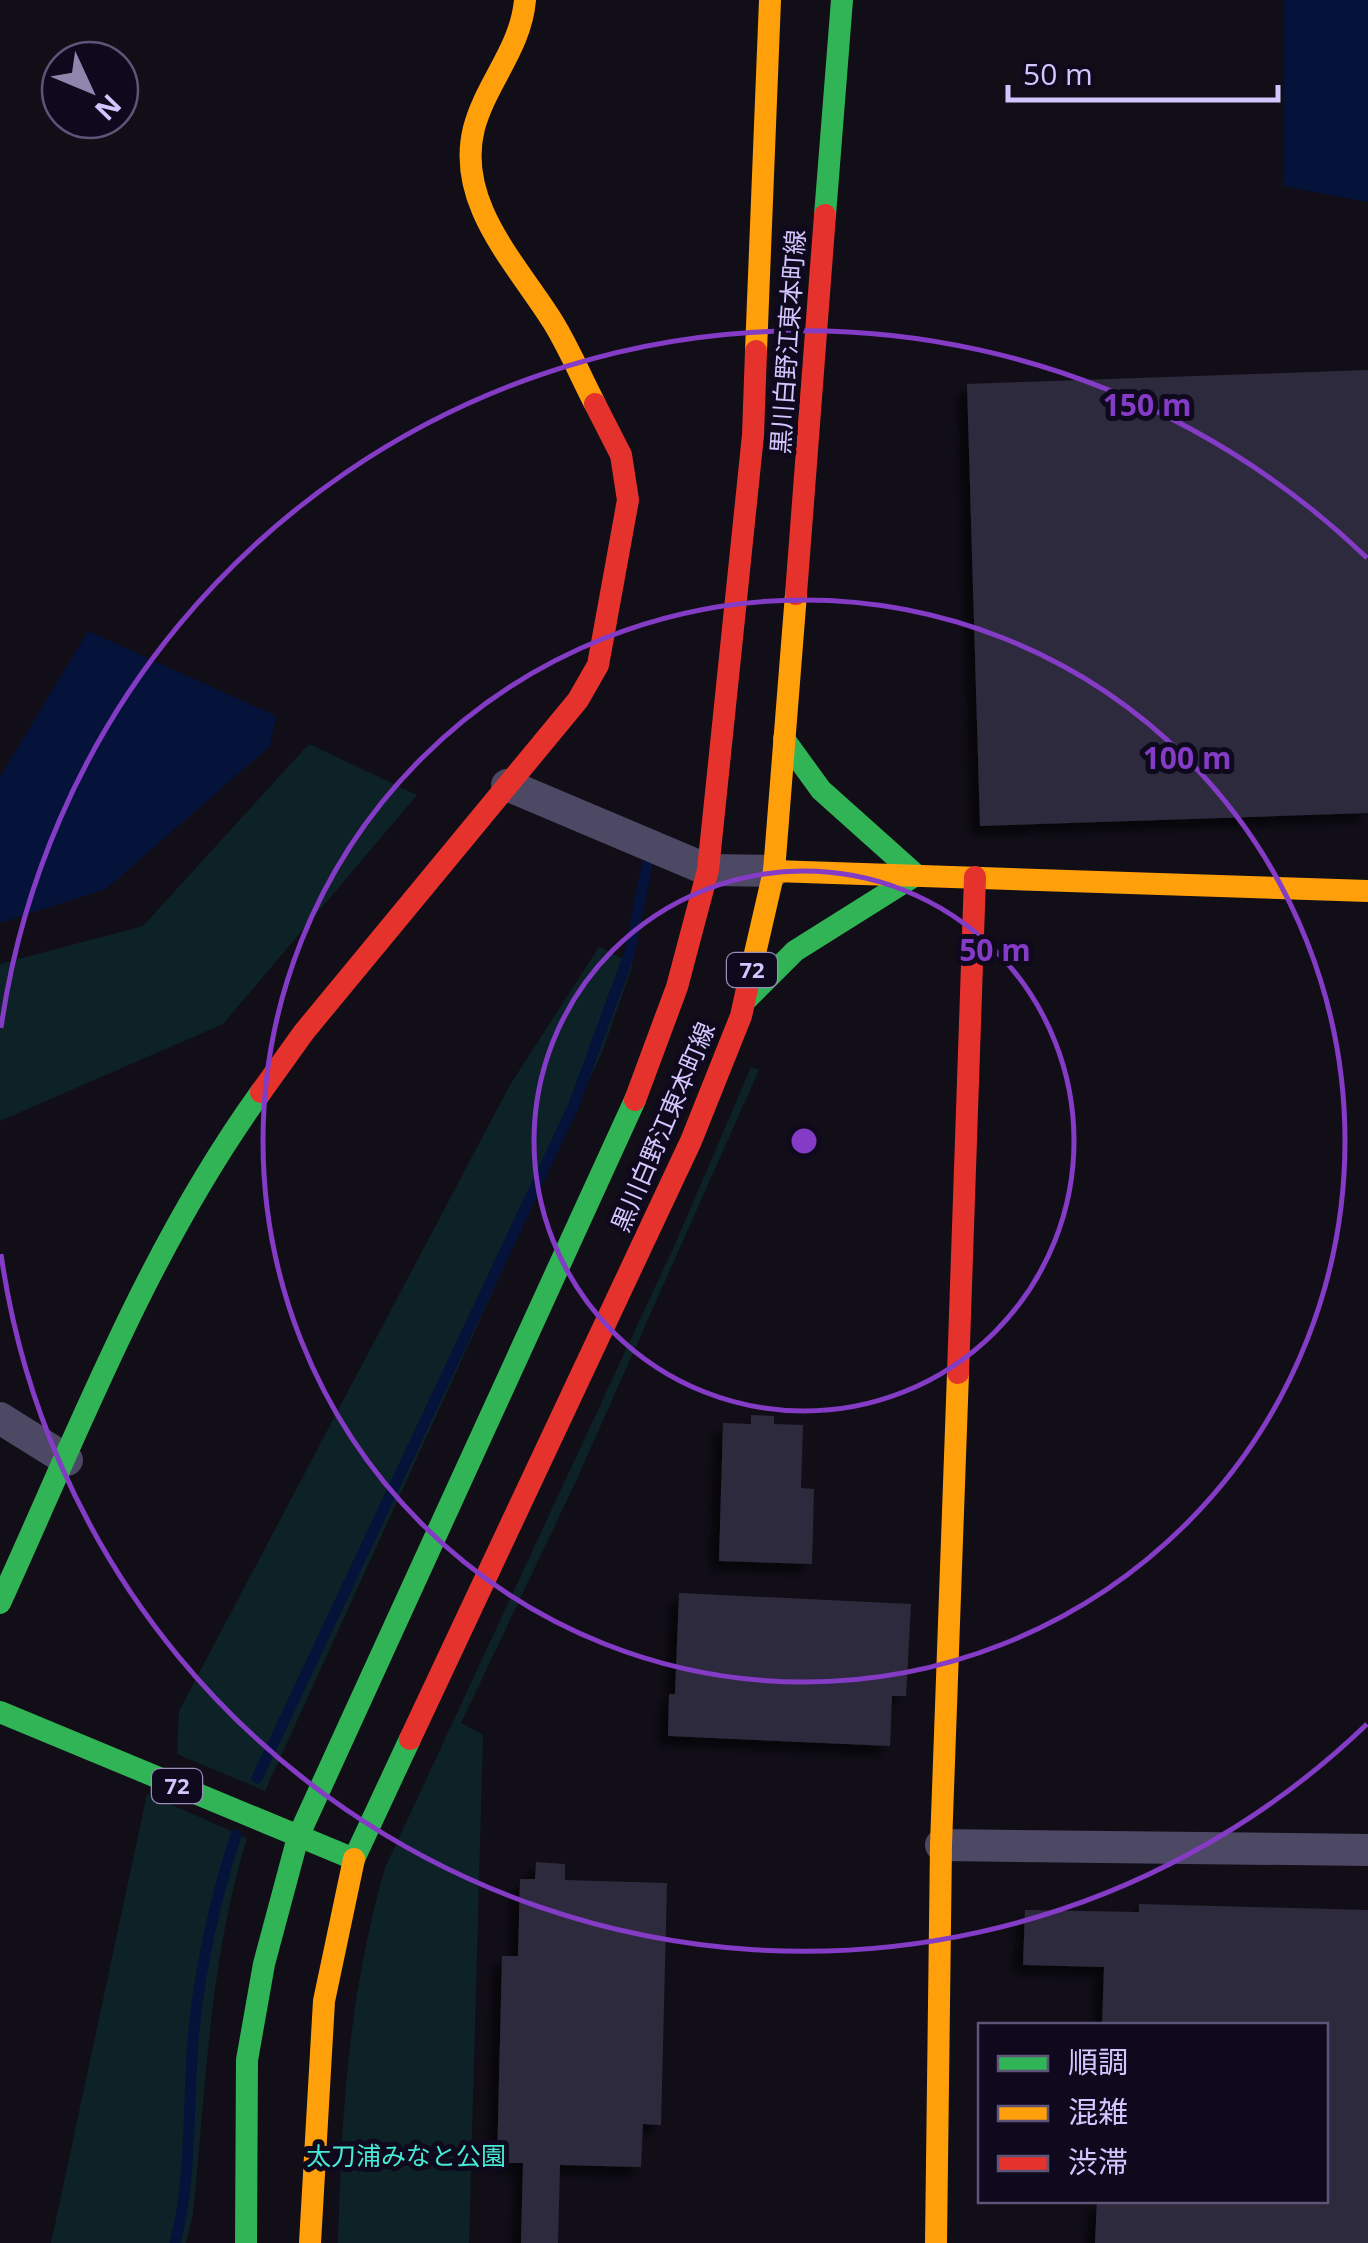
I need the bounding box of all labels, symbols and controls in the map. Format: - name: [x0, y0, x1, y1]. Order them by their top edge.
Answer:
- north arrow: [40, 40, 140, 140]
- scale bar: [1008, 40, 1278, 102]
- text: 50 m: [1023, 53, 1093, 94]
- text: N: [87, 87, 130, 129]
- street label: 黒川白野江東本町線: [762, 229, 812, 455]
- text: 150 m: [1103, 384, 1191, 425]
- text: 100 m: [1143, 737, 1231, 778]
- text: 50 m: [959, 929, 1031, 970]
- road number: 72: [727, 953, 777, 987]
- street label: 黒川白野江東本町線: [602, 1016, 722, 1237]
- centre of rings: [786, 1123, 822, 1159]
- road number: 72: [152, 1769, 202, 1803]
- legend: [978, 2023, 1328, 2203]
- text: 順調: [1068, 2041, 1128, 2082]
- text: 混雑: [1068, 2091, 1128, 2132]
- park label: 太刀浦みなと公園: [306, 2138, 506, 2172]
- text: 渋滞: [1068, 2141, 1128, 2182]

